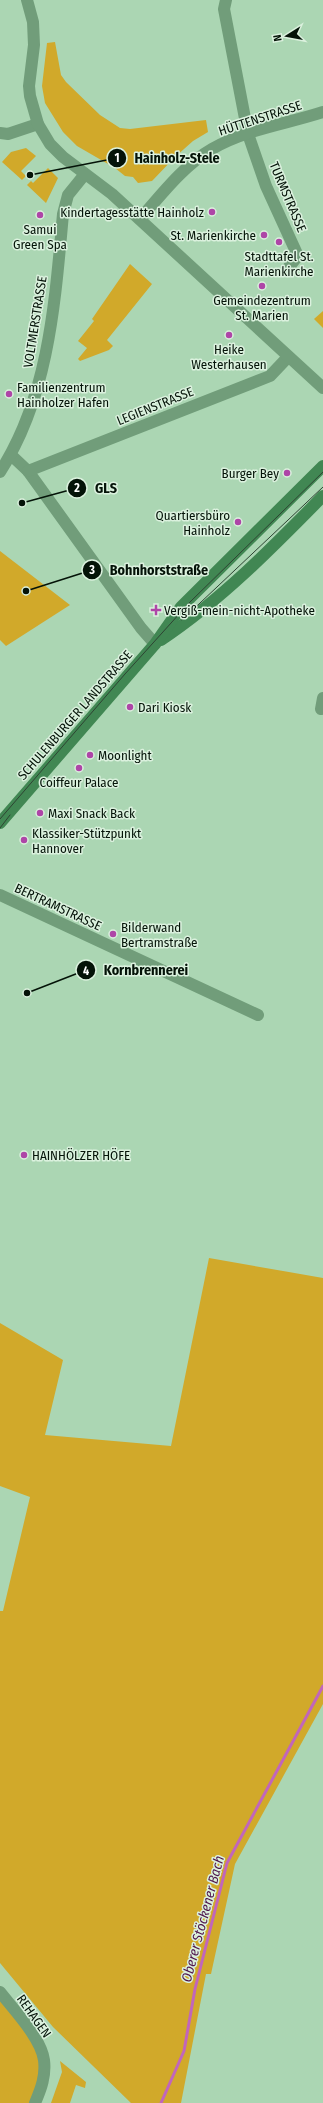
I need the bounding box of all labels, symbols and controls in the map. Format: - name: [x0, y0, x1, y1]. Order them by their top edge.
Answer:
- north arrow: [267, 16, 307, 56]
- text: N: [271, 33, 285, 42]
- street label: HÜTTENSTRASSE: [216, 97, 303, 138]
- callout: Hainholz-Stele: [107, 145, 228, 171]
- text: Hainholz-Stele: [134, 150, 220, 167]
- text: 1: [114, 151, 120, 165]
- street label: TURMSTRASSE: [266, 160, 310, 234]
- place label: Kindertagesstätte Hainholz: [60, 205, 204, 220]
- marker: Kindertagesstätte Hainholz: [207, 207, 217, 217]
- marker: Samui Green Spa: [35, 210, 45, 220]
- place label: Samui Green Spa: [13, 222, 67, 252]
- place label: St. Marienkirche: [170, 228, 256, 243]
- marker: St. Marienkirche: [259, 230, 269, 240]
- marker: Stadttafel St. Marienkirche: [274, 237, 284, 247]
- place label: Stadttafel St. Marienkirche: [244, 249, 314, 279]
- street label: VOLTMERSTRASSE: [20, 275, 50, 369]
- marker: Gemeindezentrum St. Marien: [257, 281, 267, 291]
- place label: Gemeindezentrum St. Marien: [213, 293, 311, 323]
- marker: Heike Westerhausen: [224, 330, 234, 340]
- place label: Heike Westerhausen: [191, 342, 267, 372]
- place label: Familienzentrum Hainholzer Hafen: [17, 380, 109, 410]
- street label: LEGIENSTRASSE: [114, 384, 196, 428]
- marker: Familienzentrum Hainholzer Hafen: [4, 389, 14, 399]
- place label: Burger Bey: [222, 466, 279, 481]
- marker: Burger Bey: [282, 468, 292, 478]
- callout: GLS: [67, 475, 125, 501]
- text: GLS: [95, 480, 117, 497]
- text: 2: [73, 481, 80, 495]
- place label: Quartiersbüro Hainholz: [156, 508, 230, 538]
- marker: Quartiersbüro Hainholz: [233, 517, 243, 527]
- callout: Bohnhorststraße: [82, 557, 216, 583]
- text: Bohnhorststraße: [110, 562, 208, 579]
- text: 3: [88, 563, 95, 577]
- place label: Vergiß-mein-nicht-Apotheke: [164, 603, 315, 618]
- marker: Vergiß-mein-nicht-Apotheke: [151, 605, 161, 615]
- street label: SCHULENBURGER LANDSTRASSE: [15, 647, 135, 783]
- place label: Dari Kiosk: [138, 700, 192, 715]
- marker: Dari Kiosk: [125, 702, 135, 712]
- place label: Moonlight: [98, 748, 152, 763]
- marker: Moonlight: [85, 750, 95, 760]
- marker: Coiffeur Palace: [74, 763, 84, 773]
- place label: Coiffeur Palace: [40, 775, 118, 790]
- place label: Maxi Snack Back: [48, 806, 136, 821]
- marker: Maxi Snack Back: [35, 808, 45, 818]
- place label: Klassiker-Stützpunkt Hannover: [32, 826, 142, 856]
- marker: Klassiker-Stützpunkt Hannover: [19, 835, 29, 845]
- street label: BERTRAMSTRASSE: [12, 880, 104, 934]
- place label: Bilderwand Bertramstraße: [121, 920, 198, 950]
- marker: Bilderwand Bertramstraße: [108, 929, 118, 939]
- callout: Kornbrennerei: [76, 957, 196, 983]
- text: Kornbrennerei: [104, 962, 189, 979]
- text: 4: [83, 964, 89, 978]
- place label: HAINHÖLZER HÖFE: [32, 1147, 130, 1163]
- marker: HAINHÖLZER HÖFE: [19, 1150, 29, 1160]
- water label: Oberer Stöckener Bach: [178, 1854, 228, 1984]
- street label: REHAGEN: [14, 1992, 54, 2040]

